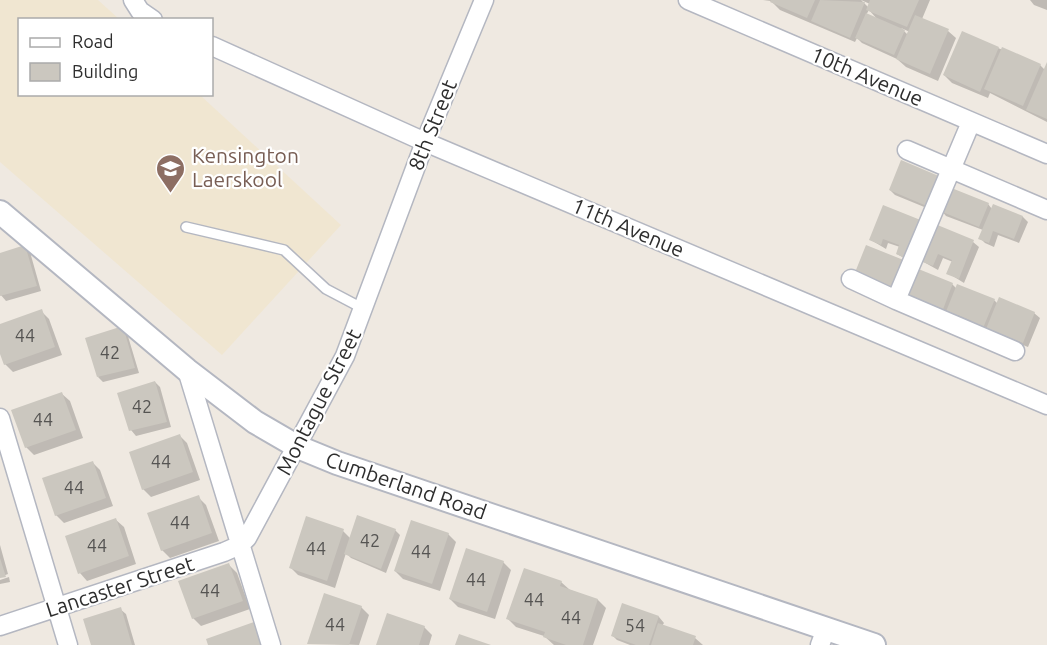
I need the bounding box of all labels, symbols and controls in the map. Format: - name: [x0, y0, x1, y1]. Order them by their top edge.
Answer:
- legend: [18, 18, 213, 96]
- text: Road: [72, 31, 114, 51]
- street label: 10th Avenue: [808, 42, 927, 110]
- text: Building: [72, 61, 138, 81]
- street label: 8th Street: [403, 76, 461, 173]
- place label: Kensington Laerskool: [192, 143, 299, 191]
- school or university icon: Kensington Laerskool: [155, 152, 187, 194]
- street label: 11th Avenue: [569, 193, 688, 261]
- house number: 44: [15, 325, 35, 345]
- street label: Montague Street: [271, 325, 365, 479]
- house number: 42: [100, 342, 120, 362]
- house number: 42: [132, 396, 152, 416]
- house number: 44: [33, 409, 53, 429]
- street label: Cumberland Road: [323, 446, 490, 524]
- house number: 44: [151, 451, 171, 471]
- house number: 44: [64, 477, 84, 497]
- house number: 44: [170, 512, 190, 532]
- house number: 42: [360, 530, 380, 550]
- house number: 44: [87, 535, 107, 555]
- house number: 44: [306, 538, 326, 558]
- house number: 44: [411, 541, 431, 561]
- street label: Lancaster Street: [43, 551, 197, 621]
- house number: 44: [466, 569, 486, 589]
- house number: 44: [200, 580, 220, 600]
- house number: 44: [524, 589, 544, 609]
- house number: 44: [561, 607, 581, 627]
- house number: 44: [325, 614, 345, 634]
- house number: 54: [625, 615, 645, 635]

